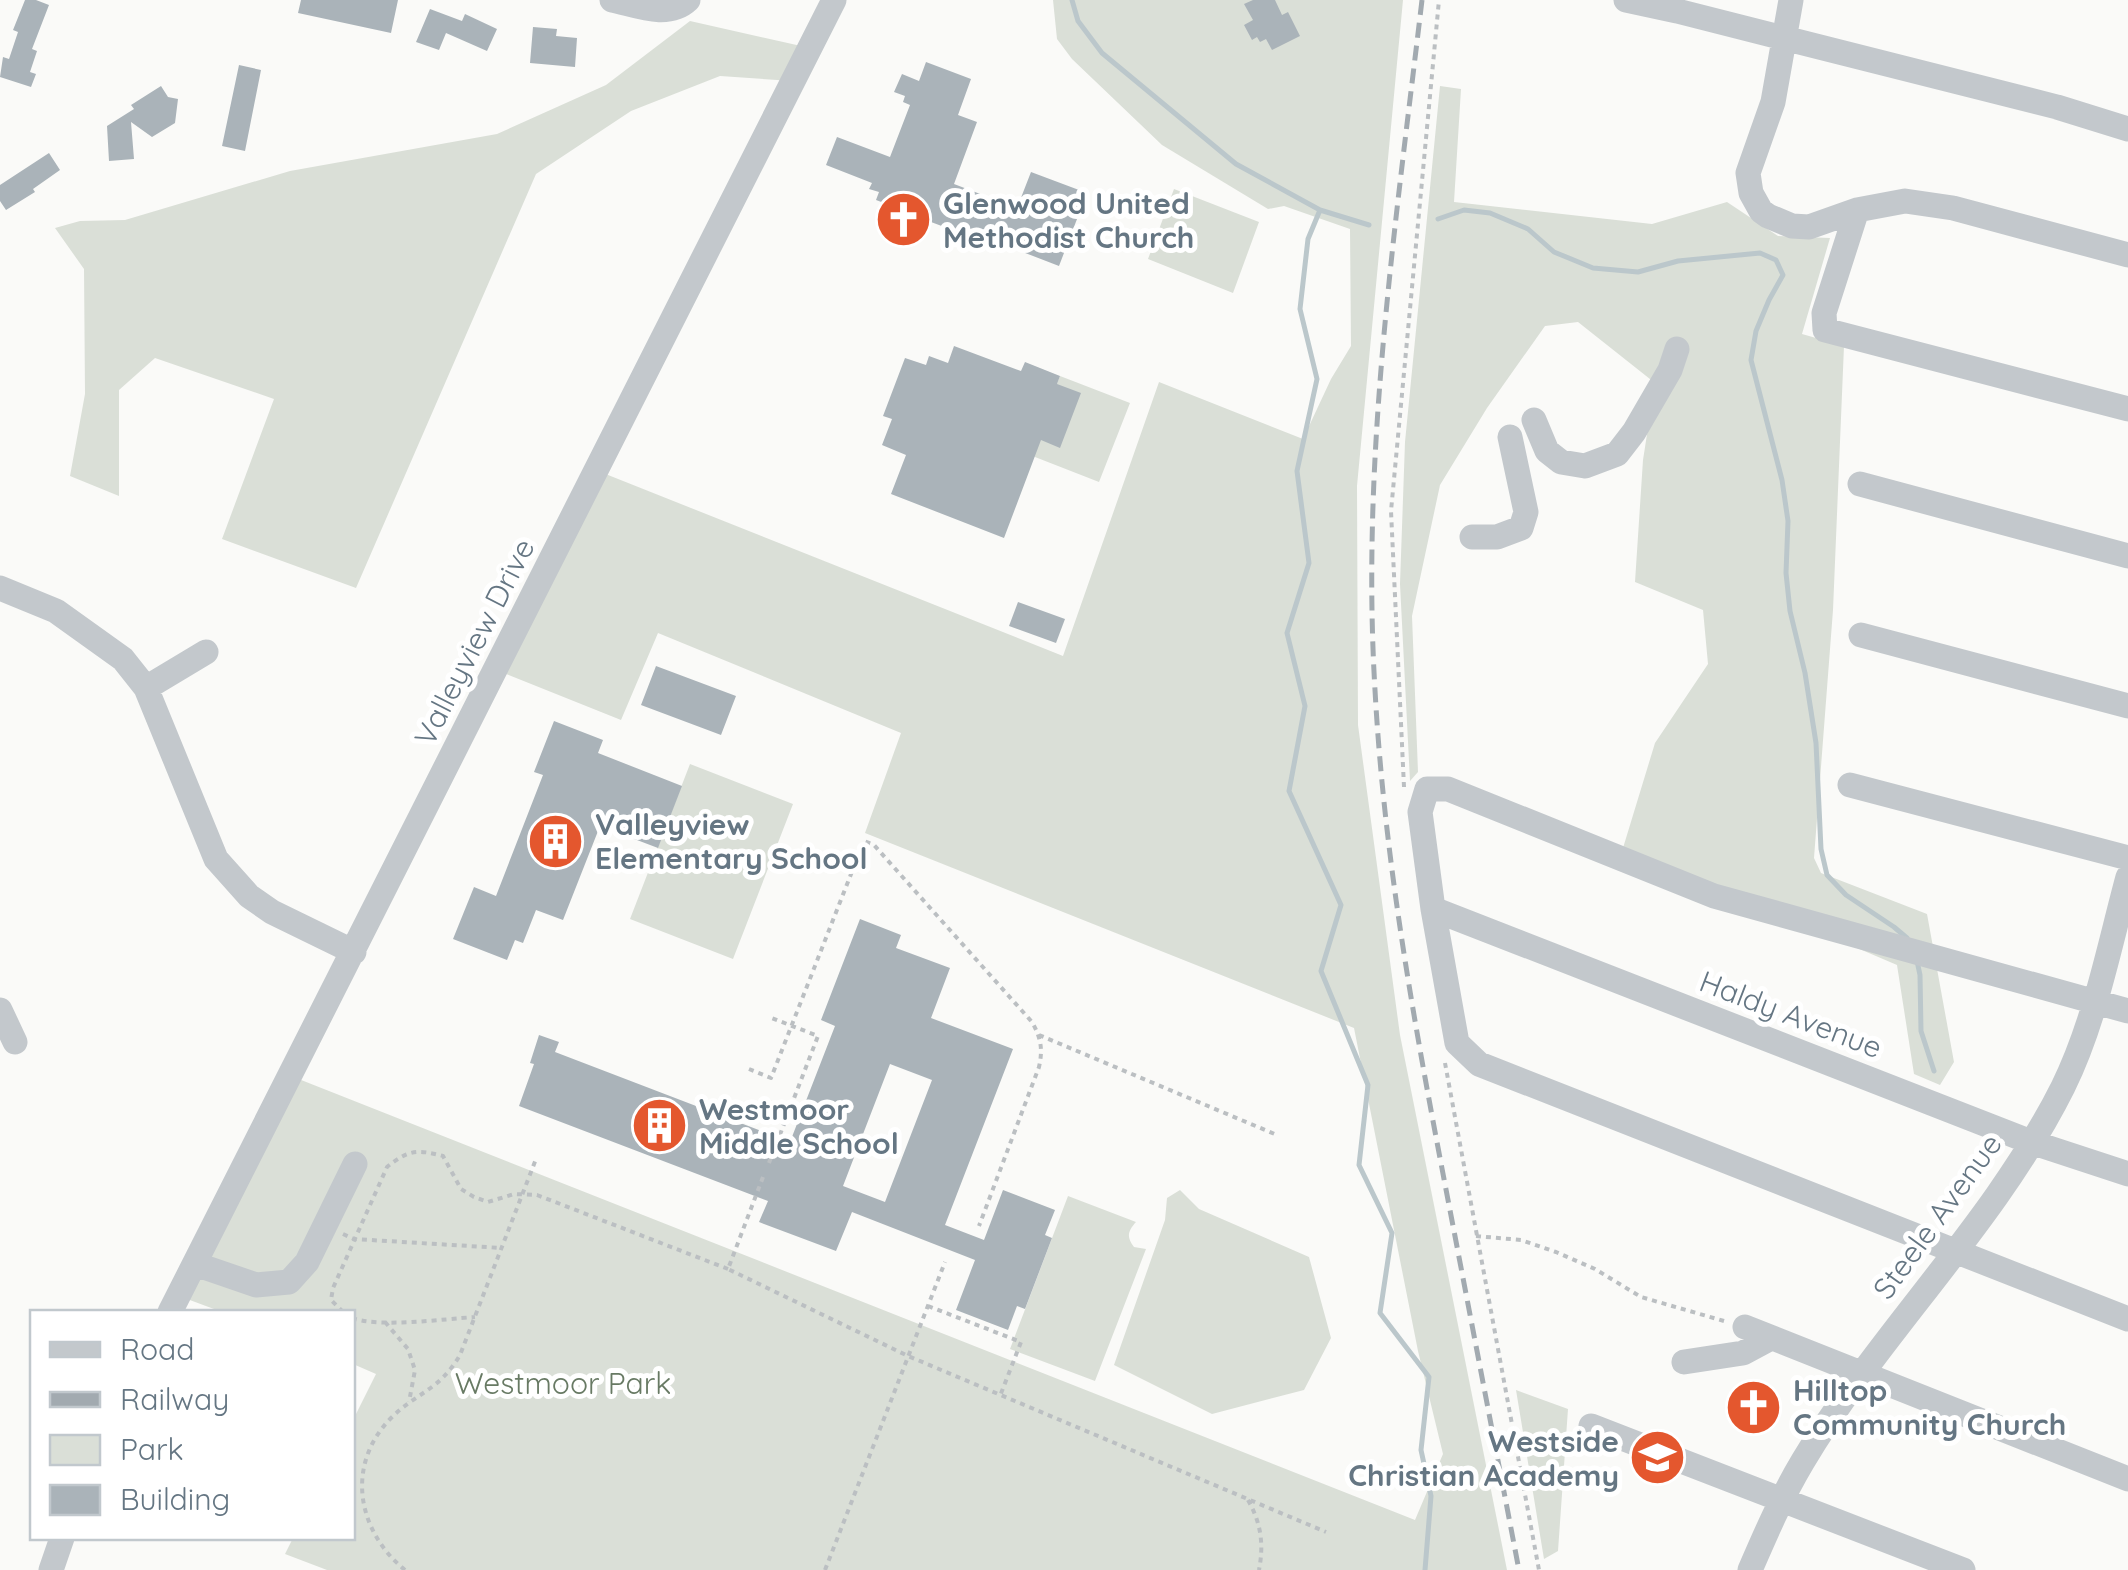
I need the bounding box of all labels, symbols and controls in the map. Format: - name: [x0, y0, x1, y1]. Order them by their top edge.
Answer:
- place label: Glenwood United Methodist Church: [943, 184, 1194, 256]
- church icon: Glenwood United Methodist Church: [874, 190, 934, 250]
- street label: Valleyview Drive: [405, 532, 543, 752]
- place label: Valleyview Elementary School: [595, 805, 868, 877]
- building icon: Valleyview Elementary School: [526, 811, 586, 871]
- street label: Haldy Avenue: [1694, 962, 1888, 1066]
- place label: Westmoor Middle School: [699, 1090, 899, 1162]
- building icon: Westmoor Middle School: [630, 1096, 690, 1156]
- street label: Steele Avenue: [1864, 1126, 2010, 1306]
- legend: [30, 1310, 355, 1540]
- text: Road: [120, 1330, 194, 1368]
- park label: Westmoor Park: [455, 1364, 671, 1402]
- place label: Hilltop Community Church: [1793, 1371, 2066, 1443]
- church icon: Hilltop Community Church: [1724, 1377, 1784, 1437]
- text: Railway: [120, 1380, 229, 1418]
- place label: Westside Christian Academy: [1348, 1422, 1619, 1494]
- school or university icon: Westside Christian Academy: [1628, 1428, 1688, 1488]
- text: Park: [120, 1430, 184, 1468]
- text: Building: [120, 1480, 230, 1518]

